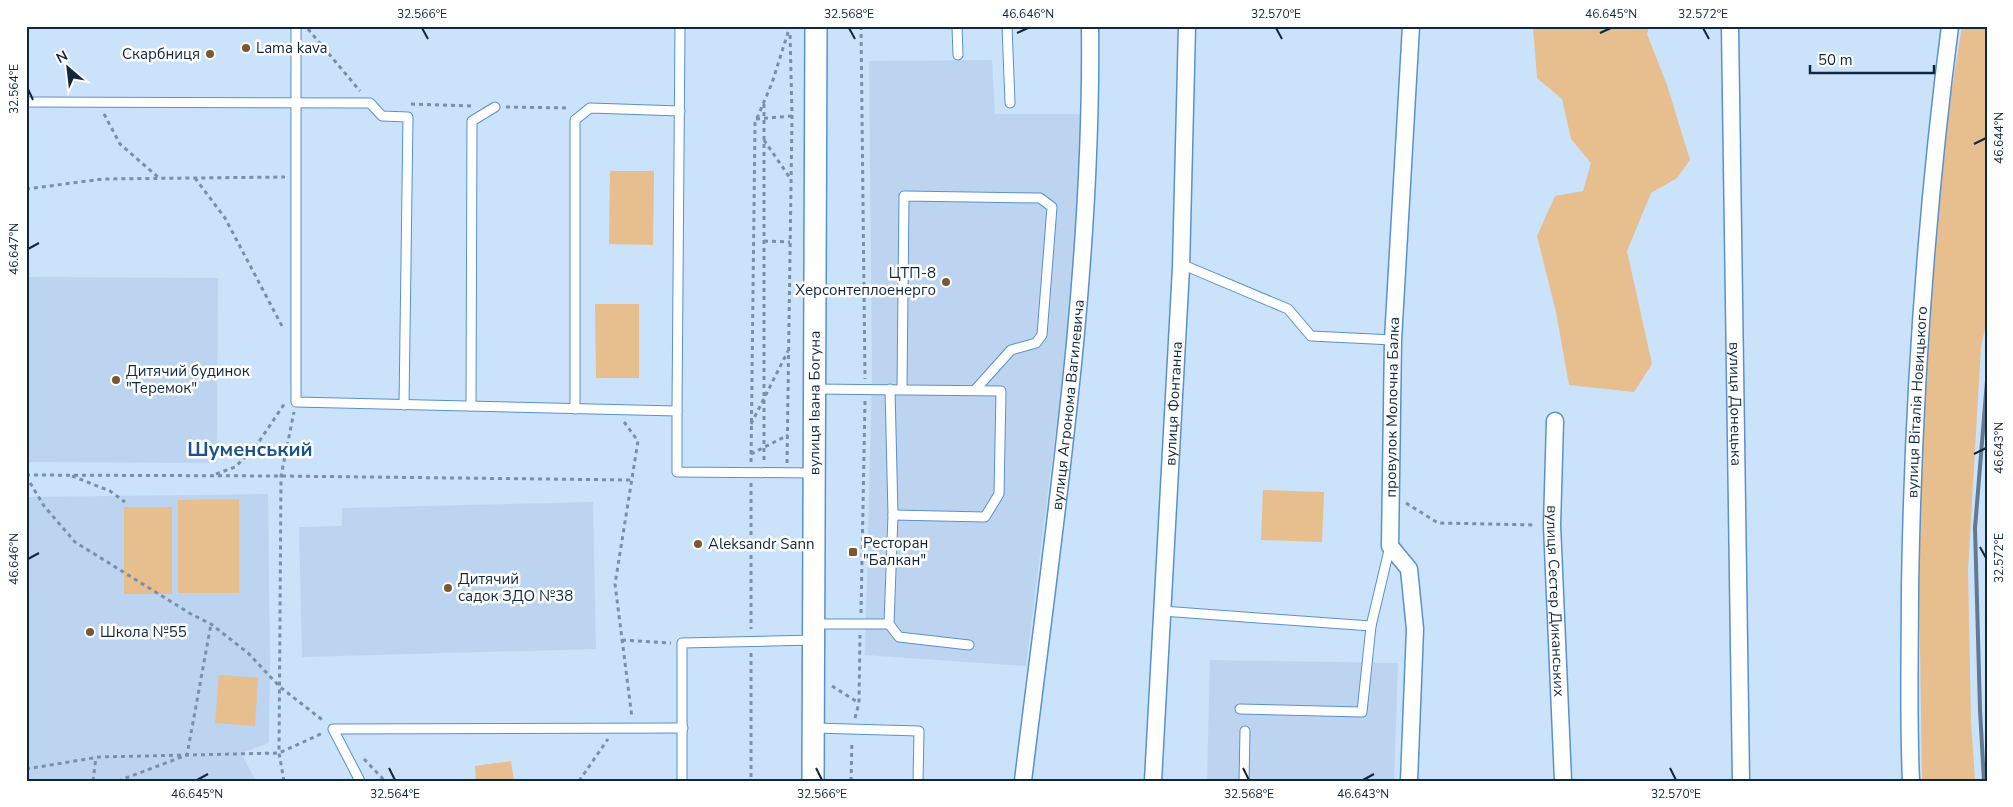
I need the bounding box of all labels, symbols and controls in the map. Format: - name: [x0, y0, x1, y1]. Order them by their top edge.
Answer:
- text: 32.566°E: [397, 6, 447, 22]
- text: 32.568°E: [824, 6, 874, 22]
- text: 46.646°N: [1002, 6, 1054, 22]
- text: 32.570°E: [1251, 6, 1301, 22]
- text: 46.645°N: [1585, 6, 1637, 22]
- text: 32.572°E: [1678, 6, 1728, 22]
- place label: Lama kava: [256, 38, 328, 58]
- north arrow: [42, 42, 92, 92]
- marker: Lama kava: [240, 42, 252, 54]
- scale bar: [1810, 42, 1934, 74]
- place label: Скарбниця: [122, 44, 200, 64]
- text: N: [53, 46, 71, 68]
- marker: Скарбниця: [204, 48, 216, 60]
- text: 50 m: [1818, 50, 1853, 70]
- text: 32.564°E: [6, 64, 22, 114]
- text: 46.644°N: [1991, 112, 2007, 164]
- text: 46.647°N: [6, 223, 22, 275]
- place label: ЦТП-8 Херсонтеплоенерго: [795, 263, 936, 300]
- marker: ЦТП-8 Херсонтеплоенерго: [940, 276, 952, 288]
- street label: вулиця Агронома Вагилевича: [1047, 299, 1089, 511]
- street label: вулиця Віталія Новицького: [1902, 306, 1932, 498]
- street label: провулок Молочна Балка: [1381, 316, 1404, 498]
- street label: вулиця Івана Богуна: [804, 331, 825, 475]
- street label: вулиця Фонтанна: [1160, 341, 1187, 466]
- street label: вулиця Донецька: [1725, 342, 1746, 466]
- place label: Дитячий будинок "Теремок": [126, 361, 250, 398]
- marker: Дитячий будинок "Теремок": [110, 374, 122, 386]
- text: 46.643°N: [1991, 422, 2007, 474]
- district label: Шуменський: [187, 436, 313, 463]
- street label: вулиця Сестер Диканських: [1542, 505, 1569, 697]
- text: 46.646°N: [6, 533, 22, 585]
- place label: Ресторан "Балкан": [863, 533, 928, 570]
- text: 32.572°E: [1991, 533, 2007, 583]
- place label: Aleksandr Sann: [708, 534, 815, 554]
- marker: Aleksandr Sann: [692, 538, 704, 550]
- marker: Ресторан "Балкан": [847, 546, 859, 558]
- place label: Дитячий садок ЗДО №38: [458, 569, 573, 606]
- marker: Дитячий садок ЗДО №38: [442, 582, 454, 594]
- place label: Школа №55: [100, 622, 187, 642]
- marker: Школа №55: [84, 626, 96, 638]
- text: 46.645°N: [171, 786, 223, 802]
- text: 32.564°E: [370, 786, 420, 802]
- text: 32.566°E: [797, 786, 847, 802]
- text: 32.568°E: [1224, 786, 1274, 802]
- text: 46.643°N: [1337, 786, 1389, 802]
- text: 32.570°E: [1651, 786, 1701, 802]

